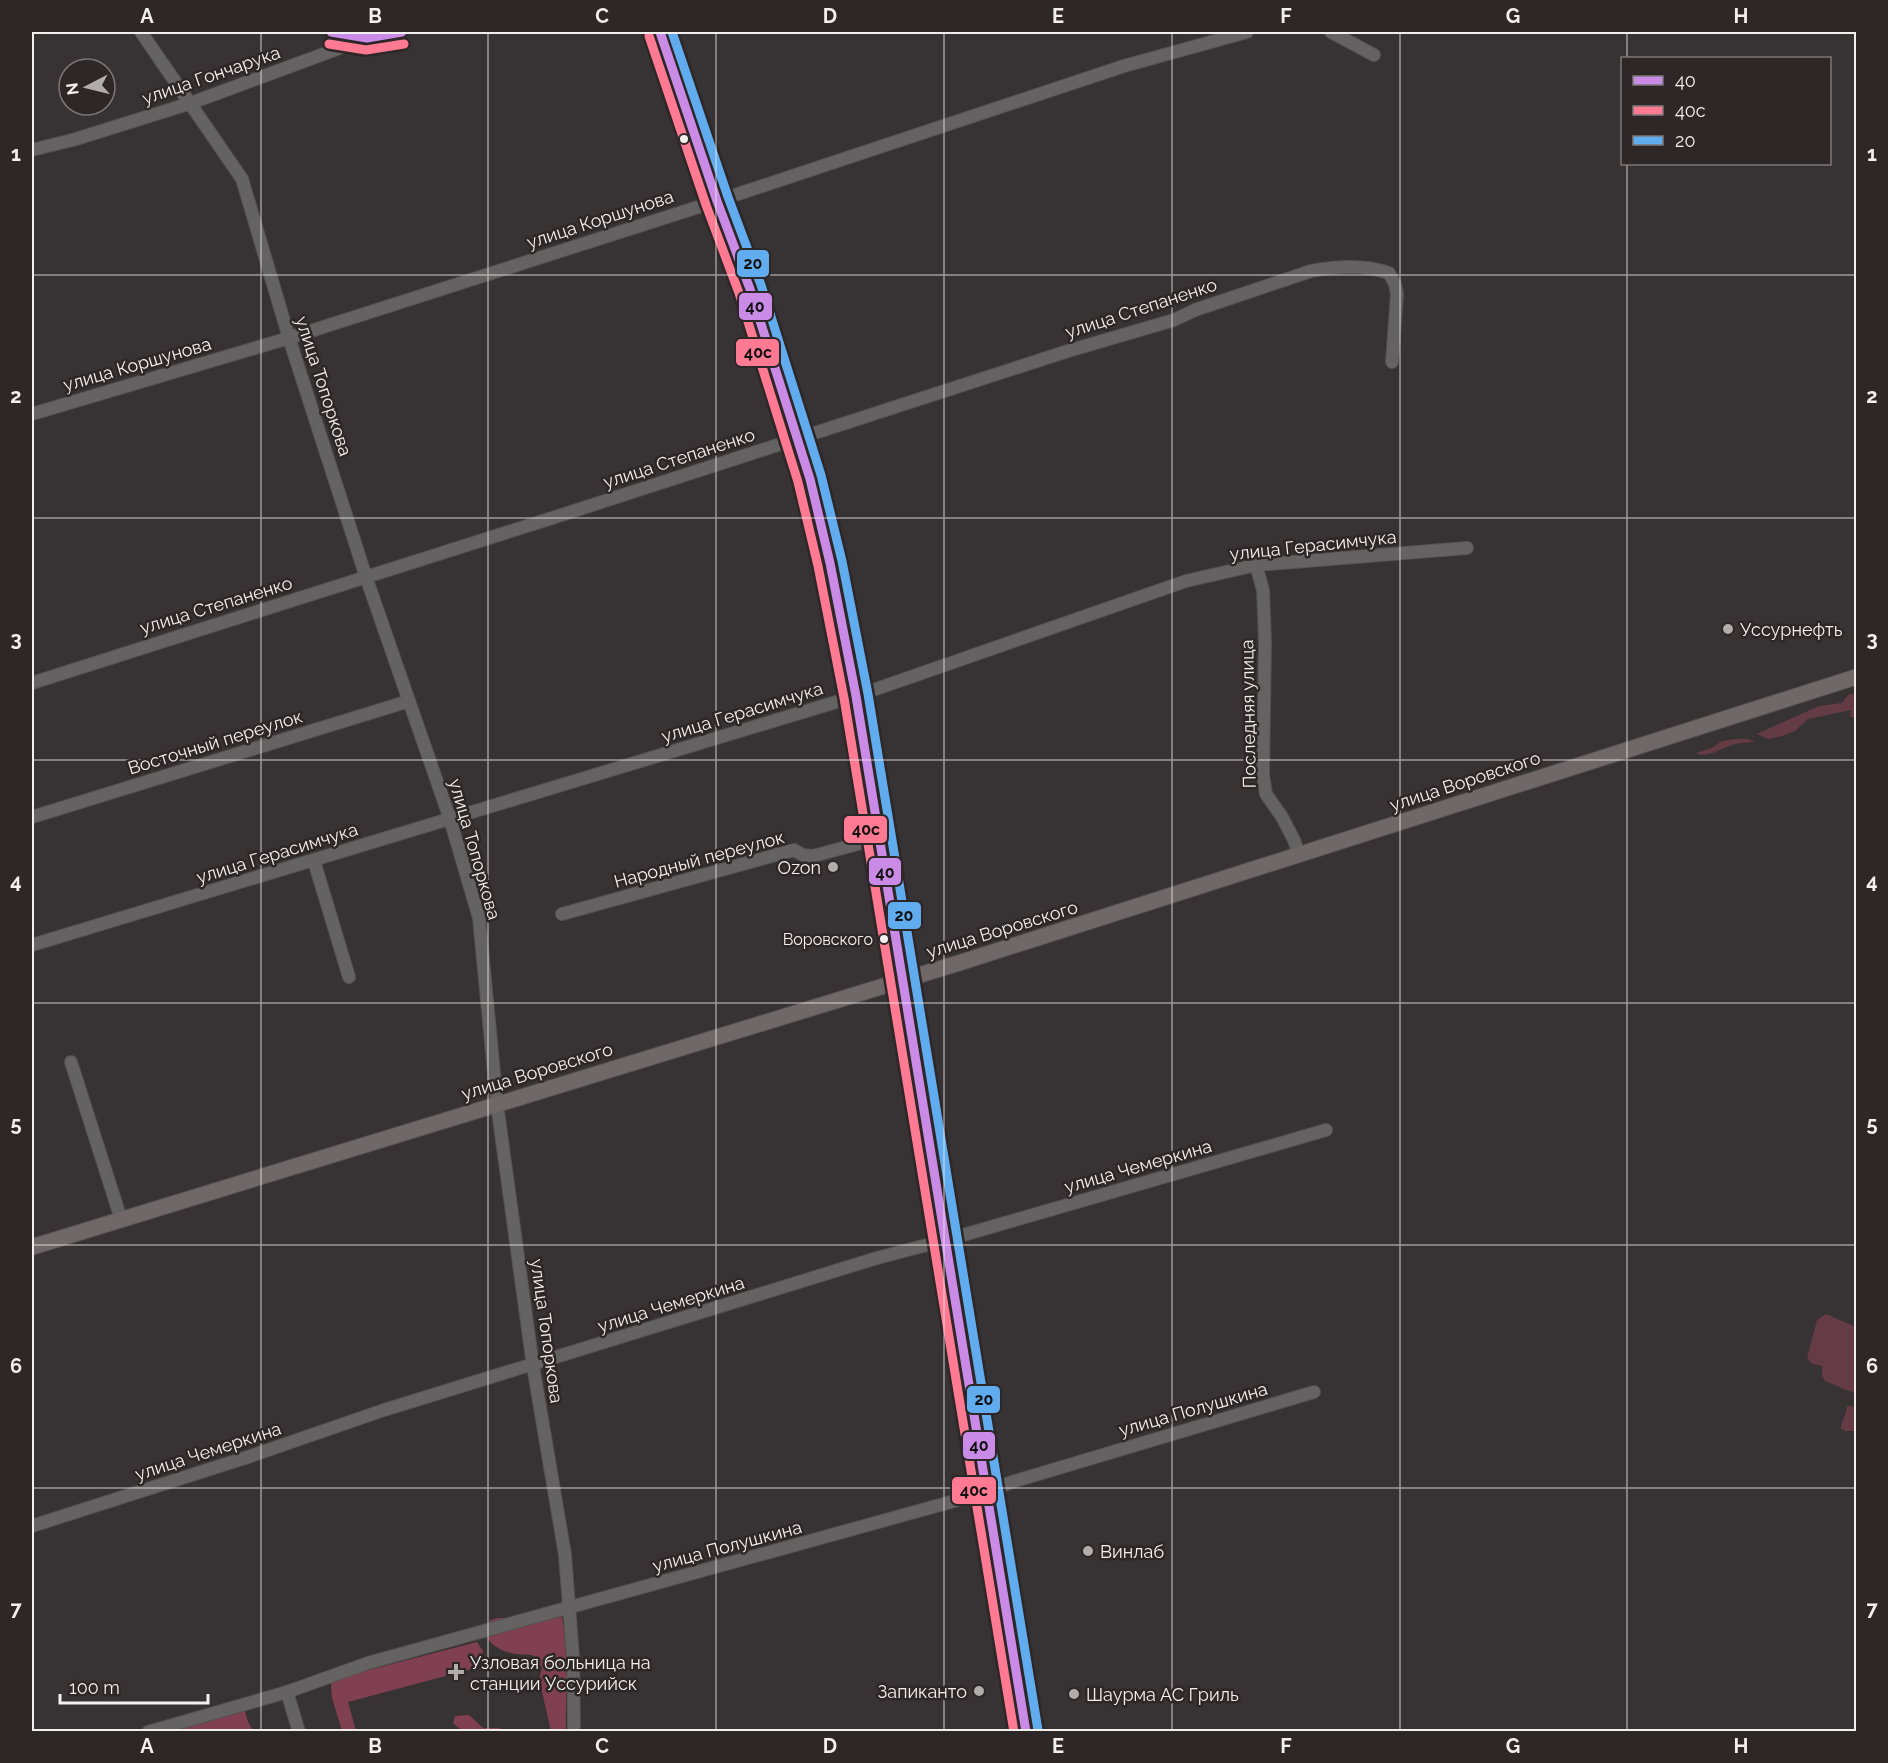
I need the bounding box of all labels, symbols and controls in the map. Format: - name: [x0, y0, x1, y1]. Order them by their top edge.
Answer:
- text: A: [140, 4, 154, 28]
- text: B: [368, 4, 382, 28]
- text: C: [595, 4, 609, 28]
- text: D: [823, 4, 837, 28]
- text: E: [1052, 4, 1064, 28]
- text: F: [1280, 4, 1292, 28]
- text: G: [1506, 4, 1520, 28]
- text: H: [1734, 4, 1748, 28]
- street label: улица Гончарука: [139, 42, 283, 108]
- north arrow: [57, 57, 117, 117]
- legend: [1621, 57, 1831, 165]
- text: 40: [1675, 70, 1696, 91]
- text: N: [62, 82, 83, 96]
- text: 40с: [1675, 100, 1706, 121]
- text: 20: [1675, 130, 1695, 151]
- unlabelled marker: [678, 133, 690, 145]
- text: 1: [11, 142, 21, 166]
- text: 1: [1867, 142, 1877, 166]
- street label: улица Коршунова: [524, 185, 676, 253]
- line badge: 20: [736, 249, 770, 278]
- text: 20: [744, 254, 763, 273]
- street label: улица Степаненко: [1063, 273, 1220, 342]
- line badge: 40: [738, 292, 773, 321]
- text: 40: [746, 297, 765, 316]
- street label: улица Топоркова: [291, 313, 357, 459]
- street label: улица Коршунова: [61, 333, 213, 395]
- line badge: 40с: [735, 338, 780, 367]
- text: 40с: [744, 343, 772, 362]
- text: 2: [10, 384, 22, 408]
- text: 2: [1866, 384, 1878, 408]
- street label: улица Степаненко: [601, 423, 758, 492]
- street label: улица Герасимчука: [1229, 526, 1397, 564]
- street label: улица Степаненко: [137, 572, 295, 638]
- place label: Уссурнефть: [1740, 619, 1843, 640]
- marker: Уссурнефть: [1721, 622, 1735, 636]
- text: 3: [10, 627, 22, 651]
- text: 3: [1866, 627, 1878, 651]
- street label: Последняя улица: [1236, 639, 1260, 789]
- street label: улица Герасимчука: [659, 677, 825, 747]
- street label: Восточный переулок: [125, 705, 305, 779]
- street label: улица Воровского: [1387, 747, 1543, 815]
- street label: улица Топоркова: [445, 776, 505, 922]
- line badge: 40с: [843, 815, 888, 844]
- street label: улица Герасимчука: [194, 818, 360, 888]
- text: 40с: [852, 820, 880, 839]
- street label: Народный переулок: [612, 826, 786, 892]
- place label: Ozon: [778, 857, 821, 878]
- line badge: 40: [868, 857, 902, 886]
- marker: Ozon: [826, 860, 840, 874]
- text: 40: [876, 863, 895, 882]
- text: 4: [10, 869, 22, 893]
- text: 4: [1866, 869, 1878, 893]
- street label: улица Воровского: [924, 896, 1080, 962]
- line badge: 20: [887, 901, 922, 930]
- text: 20: [895, 906, 914, 925]
- place label: Воровского: [783, 930, 873, 949]
- marker: Воровского: [878, 933, 890, 945]
- street label: улица Воровского: [459, 1038, 615, 1104]
- text: 5: [10, 1112, 22, 1136]
- text: 5: [1866, 1112, 1878, 1136]
- street label: улица Чемеркина: [1062, 1135, 1214, 1197]
- street label: улица Топоркова: [526, 1257, 568, 1405]
- street label: улица Чемеркина: [595, 1272, 747, 1336]
- text: 6: [10, 1354, 22, 1378]
- text: 6: [1866, 1354, 1878, 1378]
- street label: улица Полушкина: [1116, 1378, 1270, 1440]
- line badge: 20: [966, 1385, 1001, 1414]
- text: 20: [975, 1390, 994, 1409]
- street label: улица Чемеркина: [132, 1417, 284, 1485]
- line badge: 40: [962, 1431, 996, 1460]
- text: 40: [970, 1436, 989, 1455]
- line badge: 40с: [951, 1476, 997, 1505]
- text: 40с: [960, 1481, 988, 1500]
- street label: улица Полушкина: [650, 1516, 804, 1576]
- place label: Винлаб: [1100, 1541, 1164, 1562]
- marker: Винлаб: [1081, 1544, 1095, 1558]
- text: 7: [10, 1597, 22, 1621]
- text: 7: [1866, 1597, 1878, 1621]
- place label: Узловая больница на станции Уссурийск: [470, 1652, 651, 1694]
- marker: Узловая больница на станции Уссурийск: [447, 1663, 465, 1681]
- scale bar: [60, 1667, 208, 1705]
- text: 100 m: [69, 1677, 120, 1698]
- place label: Запиканто: [878, 1681, 967, 1702]
- marker: Запиканто: [972, 1684, 986, 1698]
- place label: Шаурма АС Гриль: [1086, 1684, 1239, 1705]
- marker: Шаурма АС Гриль: [1067, 1687, 1081, 1701]
- text: A: [140, 1734, 154, 1758]
- text: B: [368, 1734, 382, 1758]
- text: C: [595, 1734, 609, 1758]
- text: D: [823, 1734, 837, 1758]
- text: E: [1052, 1734, 1064, 1758]
- text: F: [1280, 1734, 1292, 1758]
- text: G: [1506, 1734, 1520, 1758]
- text: H: [1734, 1734, 1748, 1758]

